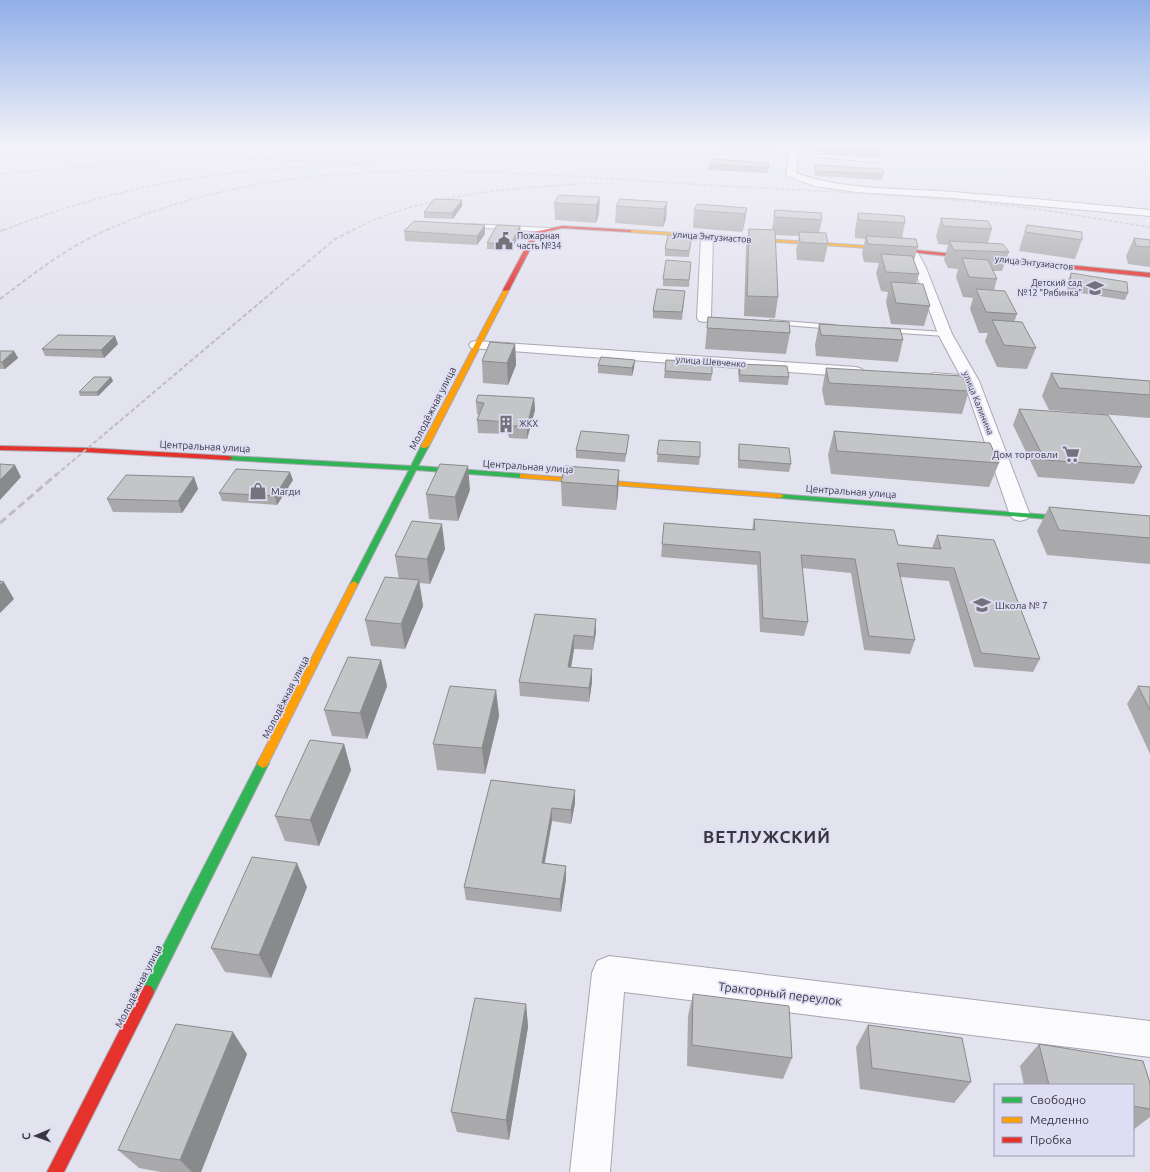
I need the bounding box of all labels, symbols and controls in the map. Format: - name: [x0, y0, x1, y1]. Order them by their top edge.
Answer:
- street label: улица Энтузиастов: [672, 229, 752, 245]
- public building icon: Пожарная часть №34: [494, 231, 514, 251]
- place label: Пожарная часть №34: [517, 231, 561, 251]
- street label: улица Энтузиастов: [994, 254, 1074, 272]
- place label: Детский сад №12 "Рябинка": [1018, 278, 1082, 298]
- school or university icon: Детский сад №12 "Рябинка": [1085, 278, 1105, 298]
- street label: улица Шевченко: [676, 355, 746, 369]
- street label: Молодёжная улица: [407, 365, 458, 451]
- street label: улица Калинина: [961, 370, 995, 436]
- building icon: ЖКХ: [496, 414, 516, 434]
- place label: ЖКХ: [519, 419, 538, 429]
- street label: Центральная улица: [159, 439, 251, 454]
- supermarket icon: Дом торговли: [1061, 444, 1081, 464]
- place label: Дом торговли: [992, 449, 1058, 460]
- street label: Центральная улица: [482, 458, 574, 475]
- shop icon: Магди: [248, 481, 268, 501]
- street label: Центральная улица: [805, 483, 897, 500]
- place label: Магди: [271, 486, 300, 497]
- school or university icon: Школа № 7: [972, 595, 992, 615]
- place label: Школа № 7: [995, 600, 1048, 611]
- street label: Молодёжная улица: [260, 654, 311, 740]
- district label: ВЕТЛУЖСКИЙ: [703, 827, 831, 846]
- street label: Молодёжная улица: [113, 943, 164, 1029]
- street label: Тракторный переулок: [718, 980, 842, 1008]
- legend: [994, 1084, 1134, 1156]
- text: Свободно: [1030, 1093, 1086, 1106]
- text: Медленно: [1030, 1113, 1089, 1126]
- north arrow: [16, 1116, 56, 1156]
- text: С: [20, 1133, 32, 1140]
- text: Пробка: [1030, 1133, 1072, 1146]

